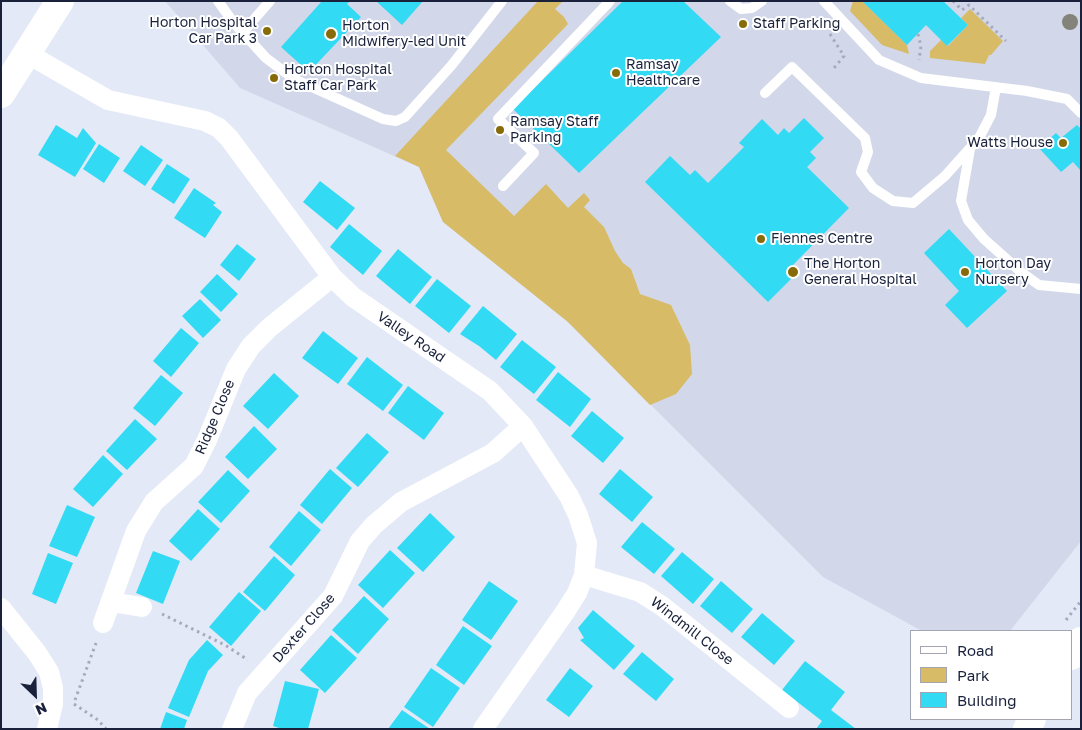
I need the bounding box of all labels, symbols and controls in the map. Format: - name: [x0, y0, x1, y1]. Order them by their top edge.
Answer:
- place label: Horton Hospital Car Park 3: [149, 15, 257, 48]
- place label: Staff Parking: [753, 16, 840, 32]
- place label: Horton Midwifery-led Unit: [342, 18, 466, 50]
- marker: Staff Parking: [737, 18, 749, 30]
- marker: Horton Hospital Car Park 3: [261, 25, 273, 37]
- marker: Horton Midwifery-led Unit: [324, 27, 338, 41]
- place label: Ramsay Healthcare: [626, 57, 700, 90]
- place label: Horton Hospital Staff Car Park: [284, 62, 392, 94]
- marker: Ramsay Healthcare: [610, 67, 622, 79]
- marker: Horton Hospital Staff Car Park: [268, 72, 280, 84]
- place label: Ramsay Staff Parking: [510, 114, 599, 146]
- marker: Ramsay Staff Parking: [494, 124, 506, 136]
- place label: Watts House: [967, 135, 1053, 151]
- marker: Watts House: [1057, 137, 1069, 149]
- place label: Fiennes Centre: [771, 231, 873, 247]
- marker: Fiennes Centre: [755, 233, 767, 245]
- place label: The Horton General Hospital: [804, 256, 917, 288]
- place label: Horton Day Nursery: [975, 256, 1051, 288]
- marker: The Horton General Hospital: [786, 265, 800, 279]
- marker: Horton Day Nursery: [959, 266, 971, 278]
- street label: Valley Road: [374, 308, 448, 366]
- street label: Ridge Close: [192, 377, 238, 457]
- street label: Dexter Close: [269, 590, 339, 666]
- street label: Windmill Close: [647, 593, 737, 669]
- legend: [910, 630, 1072, 720]
- text: Road: [957, 641, 994, 659]
- text: Park: [957, 666, 989, 684]
- north arrow: [10, 670, 60, 720]
- text: Building: [957, 691, 1017, 709]
- text: N: [33, 699, 50, 719]

